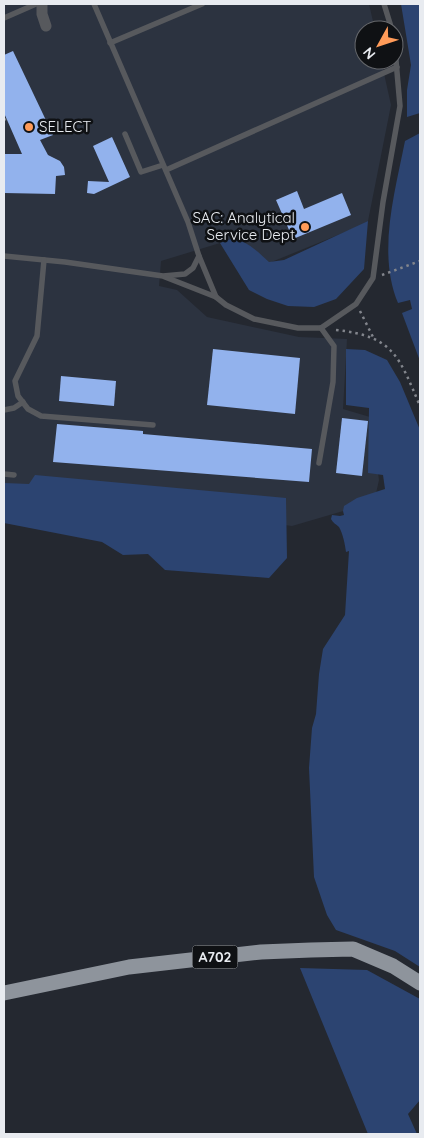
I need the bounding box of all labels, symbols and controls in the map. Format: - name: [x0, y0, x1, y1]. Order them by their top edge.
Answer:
- north arrow: [354, 20, 404, 70]
- text: N: [359, 44, 379, 63]
- place label: SELECT: [39, 117, 91, 136]
- marker: SELECT: [23, 121, 35, 133]
- place label: SAC: Analytical Service Dept: [192, 208, 295, 244]
- marker: SAC: Analytical Service Dept: [299, 221, 311, 233]
- road number: A702: [192, 946, 238, 969]

